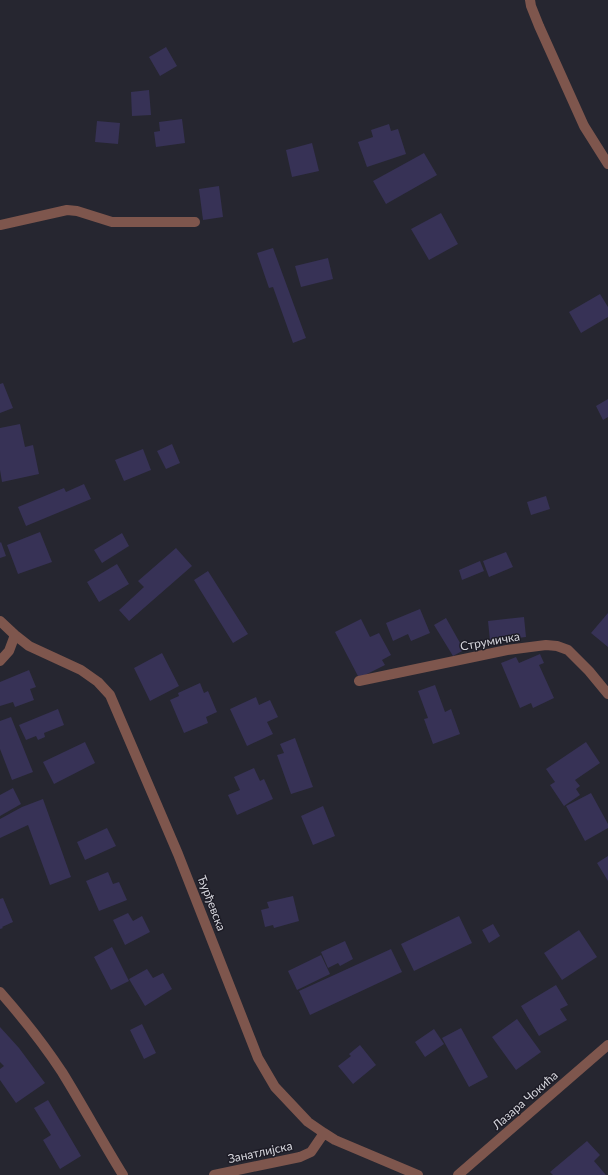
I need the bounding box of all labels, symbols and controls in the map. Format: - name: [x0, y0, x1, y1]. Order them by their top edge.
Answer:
- street label: Струмичка: [459, 628, 521, 654]
- street label: Ђурђевска: [195, 873, 229, 933]
- street label: Лазара Чокића: [488, 1067, 561, 1133]
- street label: Занатлијска: [226, 1138, 294, 1166]

